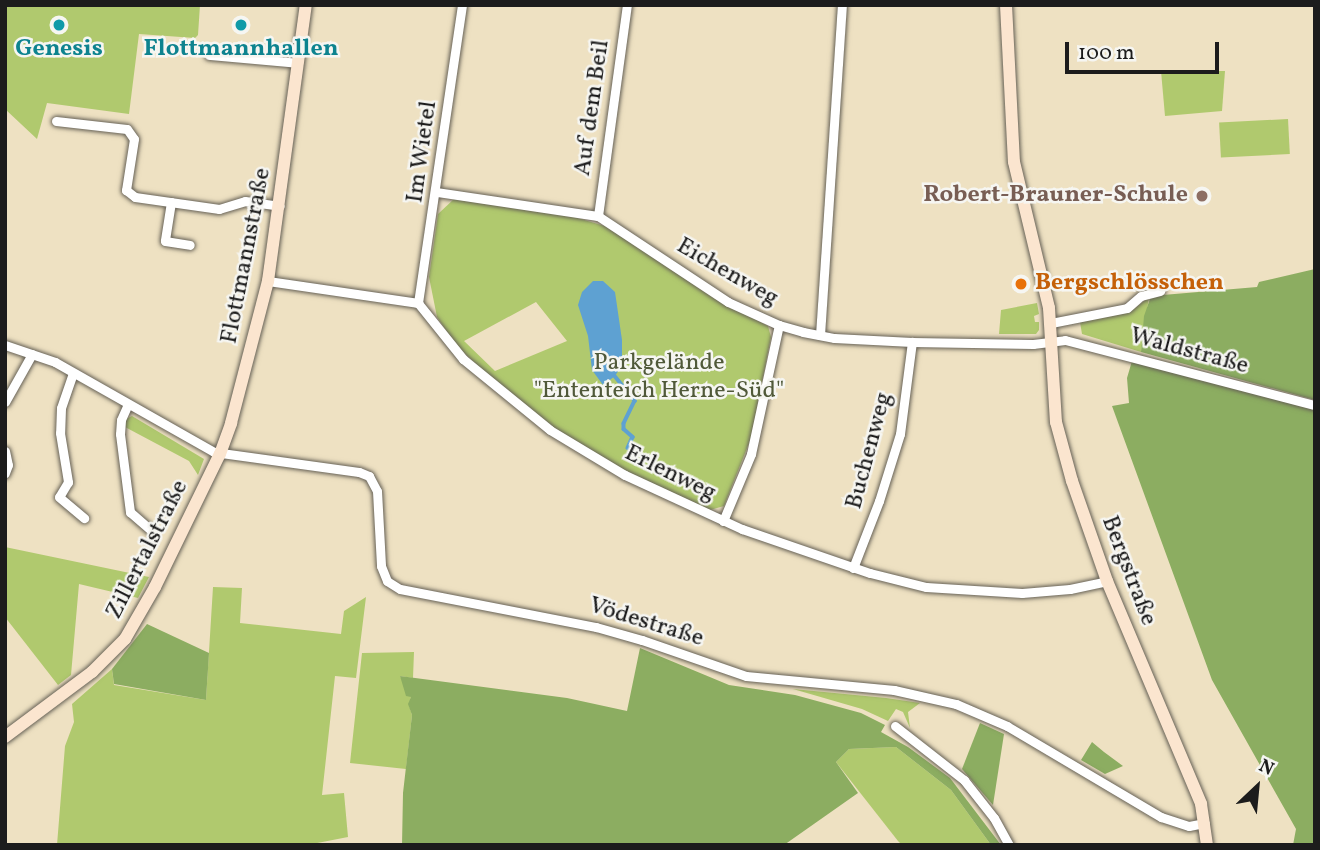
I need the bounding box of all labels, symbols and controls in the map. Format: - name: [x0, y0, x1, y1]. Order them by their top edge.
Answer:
- marker: Genesis: [51, 17, 67, 33]
- marker: Flottmannhallen: [233, 17, 249, 33]
- scale bar: [1068, 28, 1222, 72]
- place label: Genesis: [15, 36, 103, 64]
- place label: Flottmannhallen: [143, 36, 339, 64]
- street label: Auf dem Beil: [569, 39, 617, 177]
- text: 100 m: [1078, 39, 1135, 68]
- street label: Im Wietel: [402, 99, 444, 205]
- street label: Flottmannstraße: [216, 166, 278, 346]
- place label: Robert-Brauner-Schule: [923, 182, 1188, 210]
- marker: Robert-Brauner-Schule: [1194, 188, 1210, 204]
- street label: Eichenweg: [671, 232, 783, 314]
- place label: Bergschlösschen: [1035, 270, 1224, 298]
- marker: Bergschlösschen: [1013, 276, 1029, 292]
- street label: Waldstraße: [1127, 322, 1251, 382]
- park label: Parkgelände "Ententeich Herne-Süd": [534, 350, 784, 406]
- street label: Buchenweg: [841, 389, 899, 513]
- street label: Erlenweg: [619, 439, 721, 509]
- street label: Zillertalstraße: [101, 476, 195, 624]
- street label: Bergstraße: [1094, 512, 1162, 630]
- street label: Vödestraße: [585, 592, 707, 654]
- north arrow: [1222, 752, 1292, 822]
- text: N: [1254, 753, 1278, 783]

